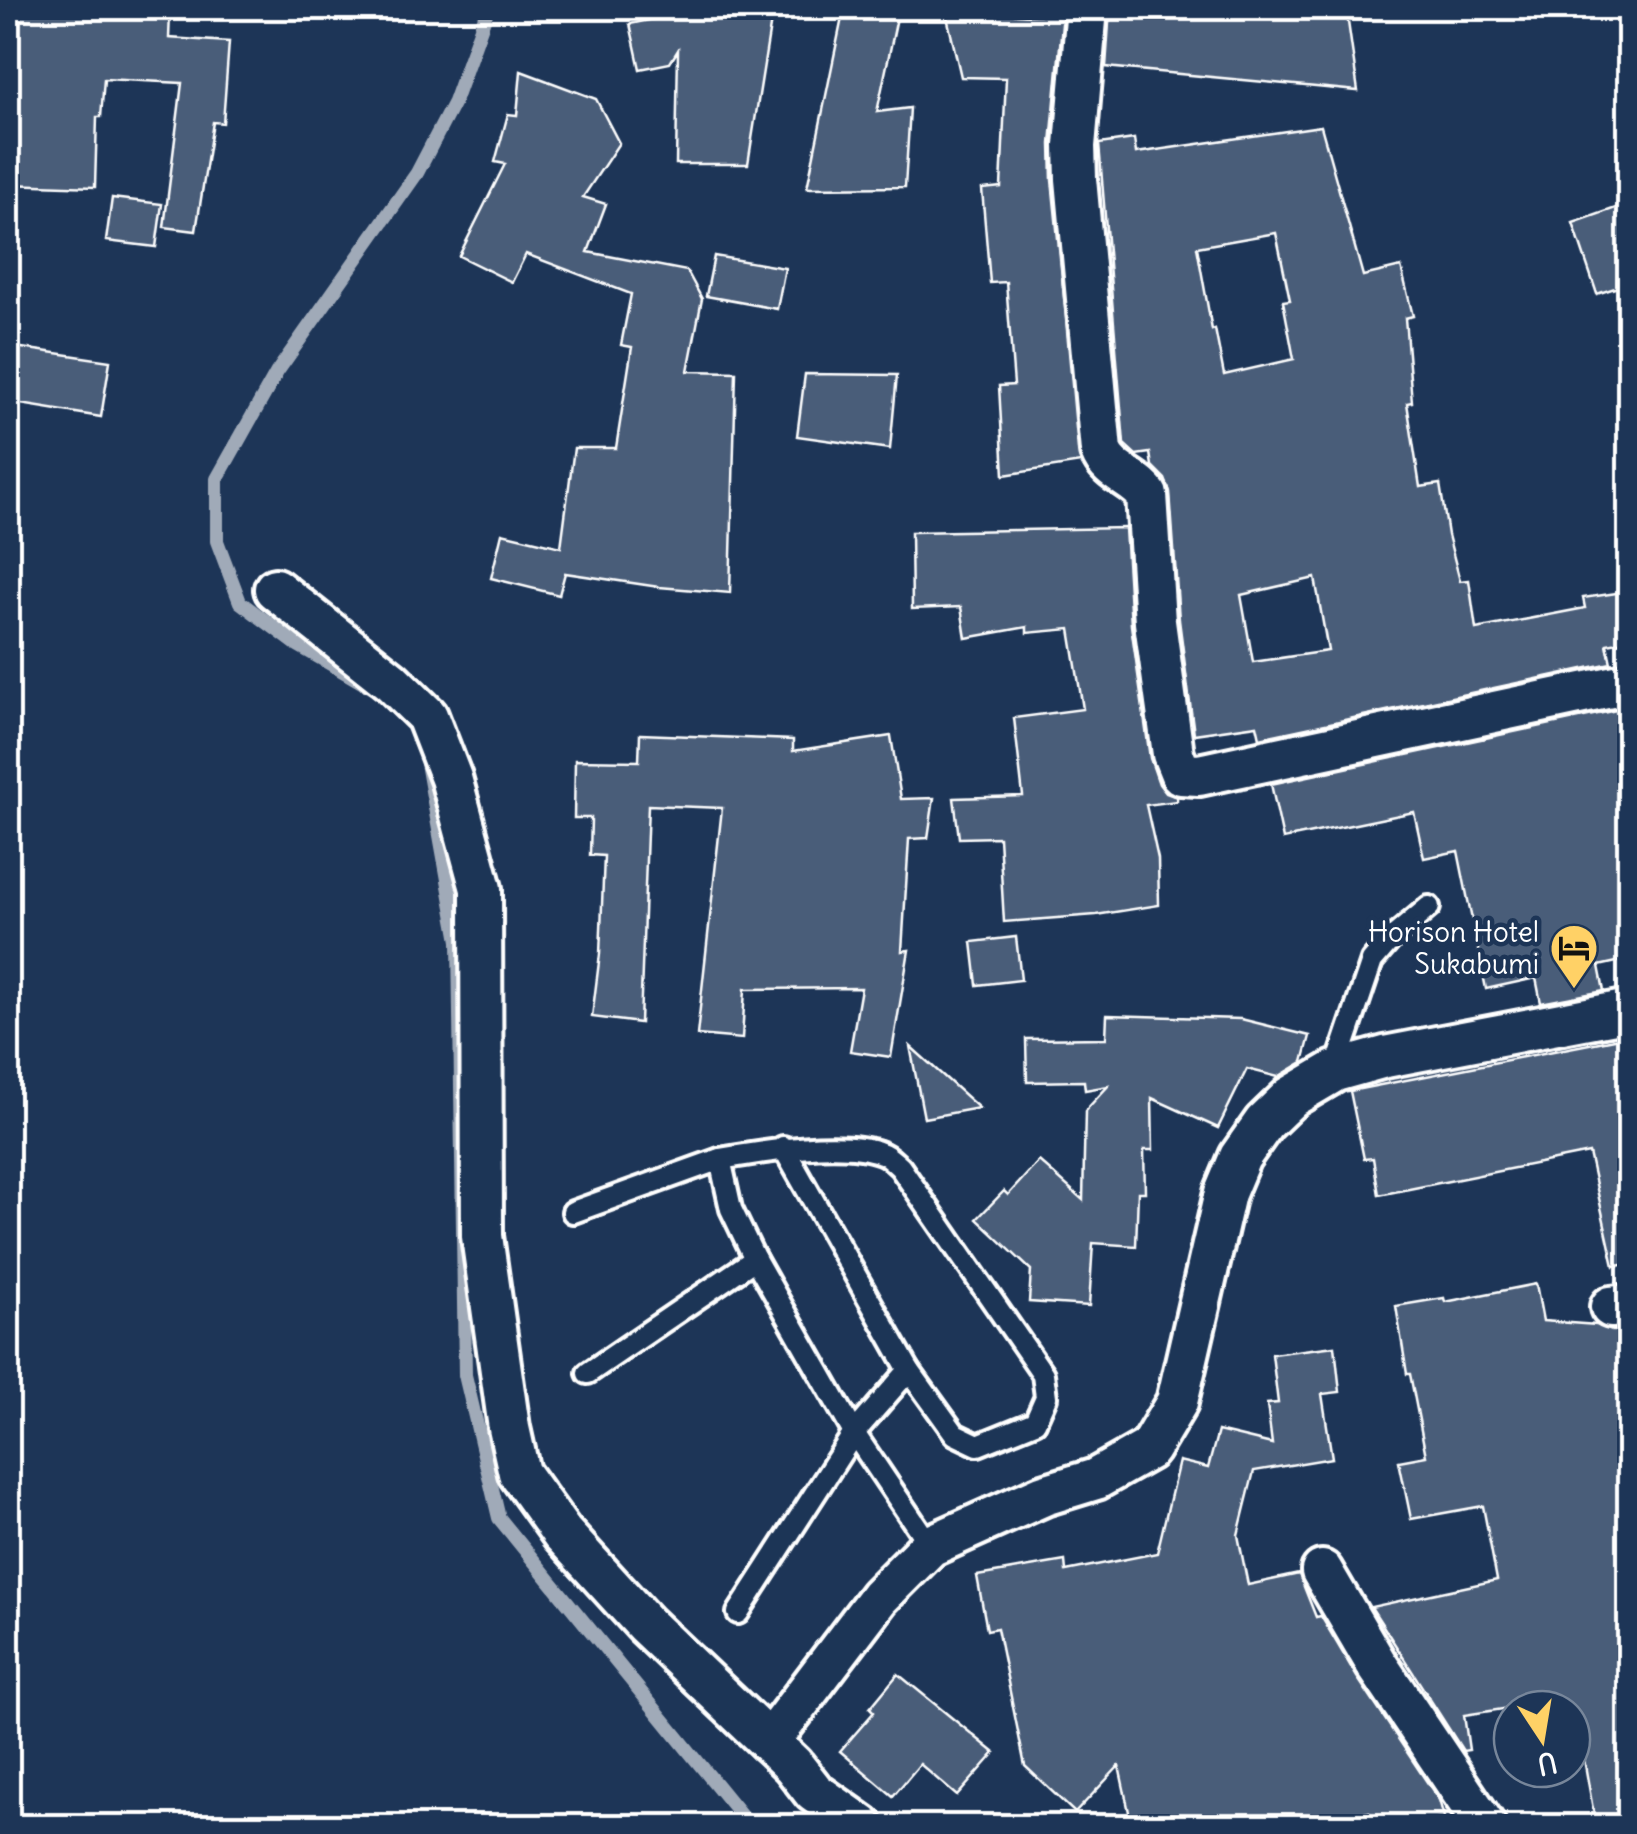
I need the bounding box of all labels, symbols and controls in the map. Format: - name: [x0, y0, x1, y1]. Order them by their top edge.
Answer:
- place label: Horison Hotel Sukabumi: [1368, 914, 1539, 982]
- hotel icon: Horison Hotel Sukabumi: [1548, 922, 1600, 990]
- north arrow: [1492, 1689, 1592, 1789]
- text: U: [1534, 1744, 1560, 1783]

